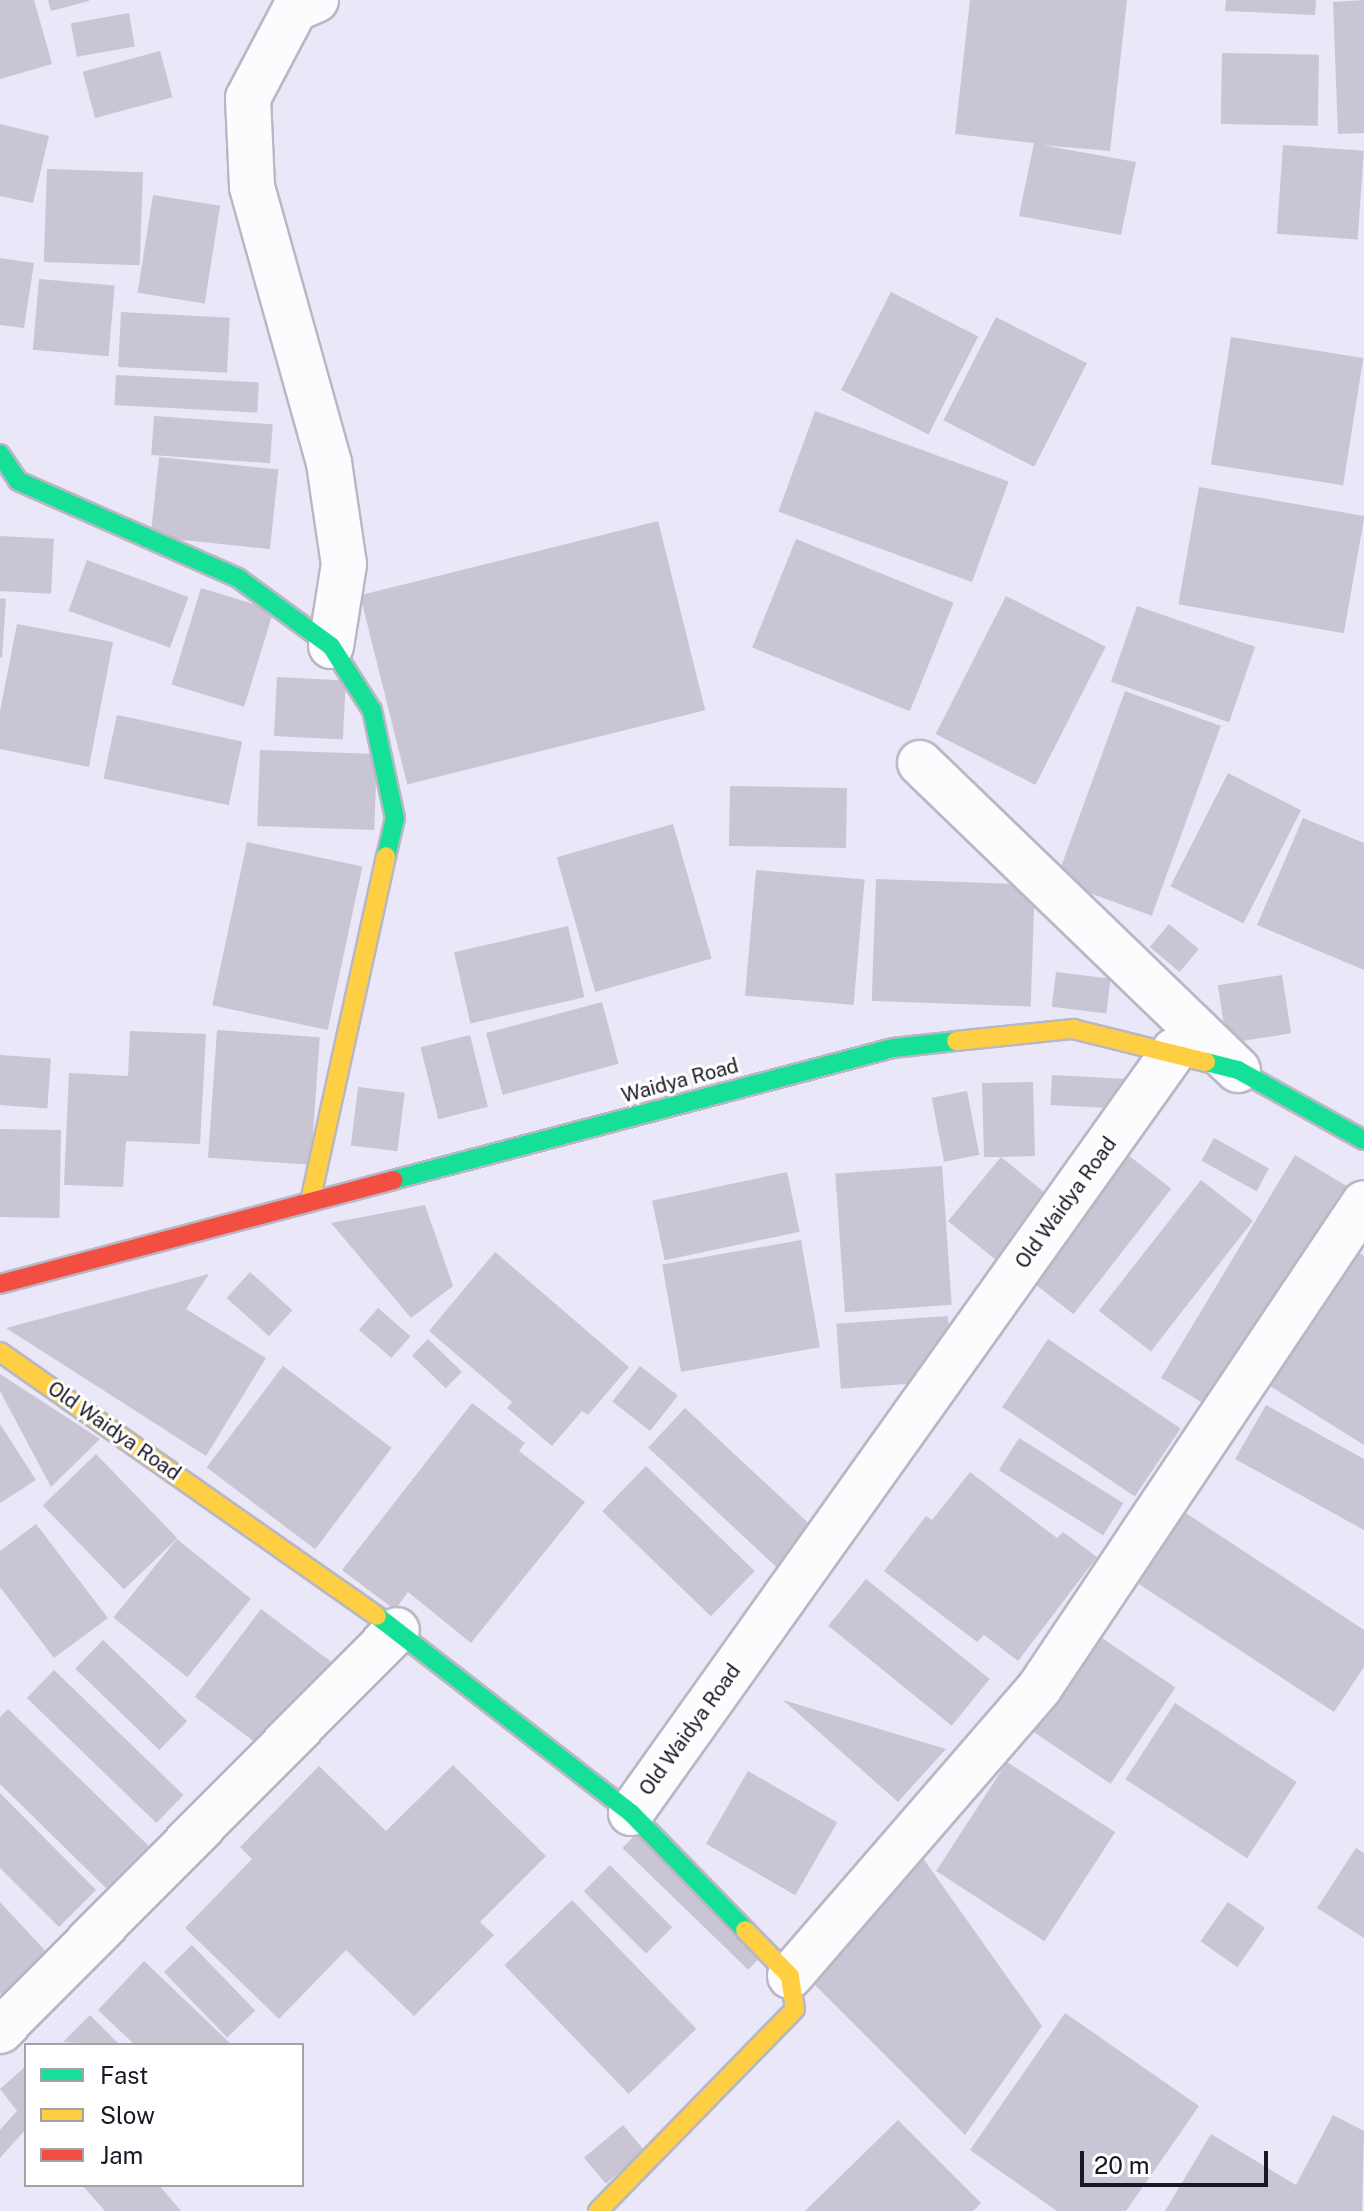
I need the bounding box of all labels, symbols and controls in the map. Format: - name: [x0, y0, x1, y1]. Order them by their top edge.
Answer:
- street label: Waidya Road: [619, 1054, 741, 1108]
- street label: Old Waidya Road: [1010, 1133, 1122, 1273]
- street label: Old Waidya Road: [43, 1376, 185, 1486]
- street label: Old Waidya Road: [634, 1660, 746, 1800]
- legend: [24, 2043, 304, 2187]
- text: Fast: [100, 2061, 148, 2089]
- text: Slow: [100, 2101, 155, 2129]
- scale bar: [1084, 2135, 1272, 2185]
- text: Jam: [100, 2141, 143, 2169]
- text: 20 m: [1094, 2151, 1150, 2179]

